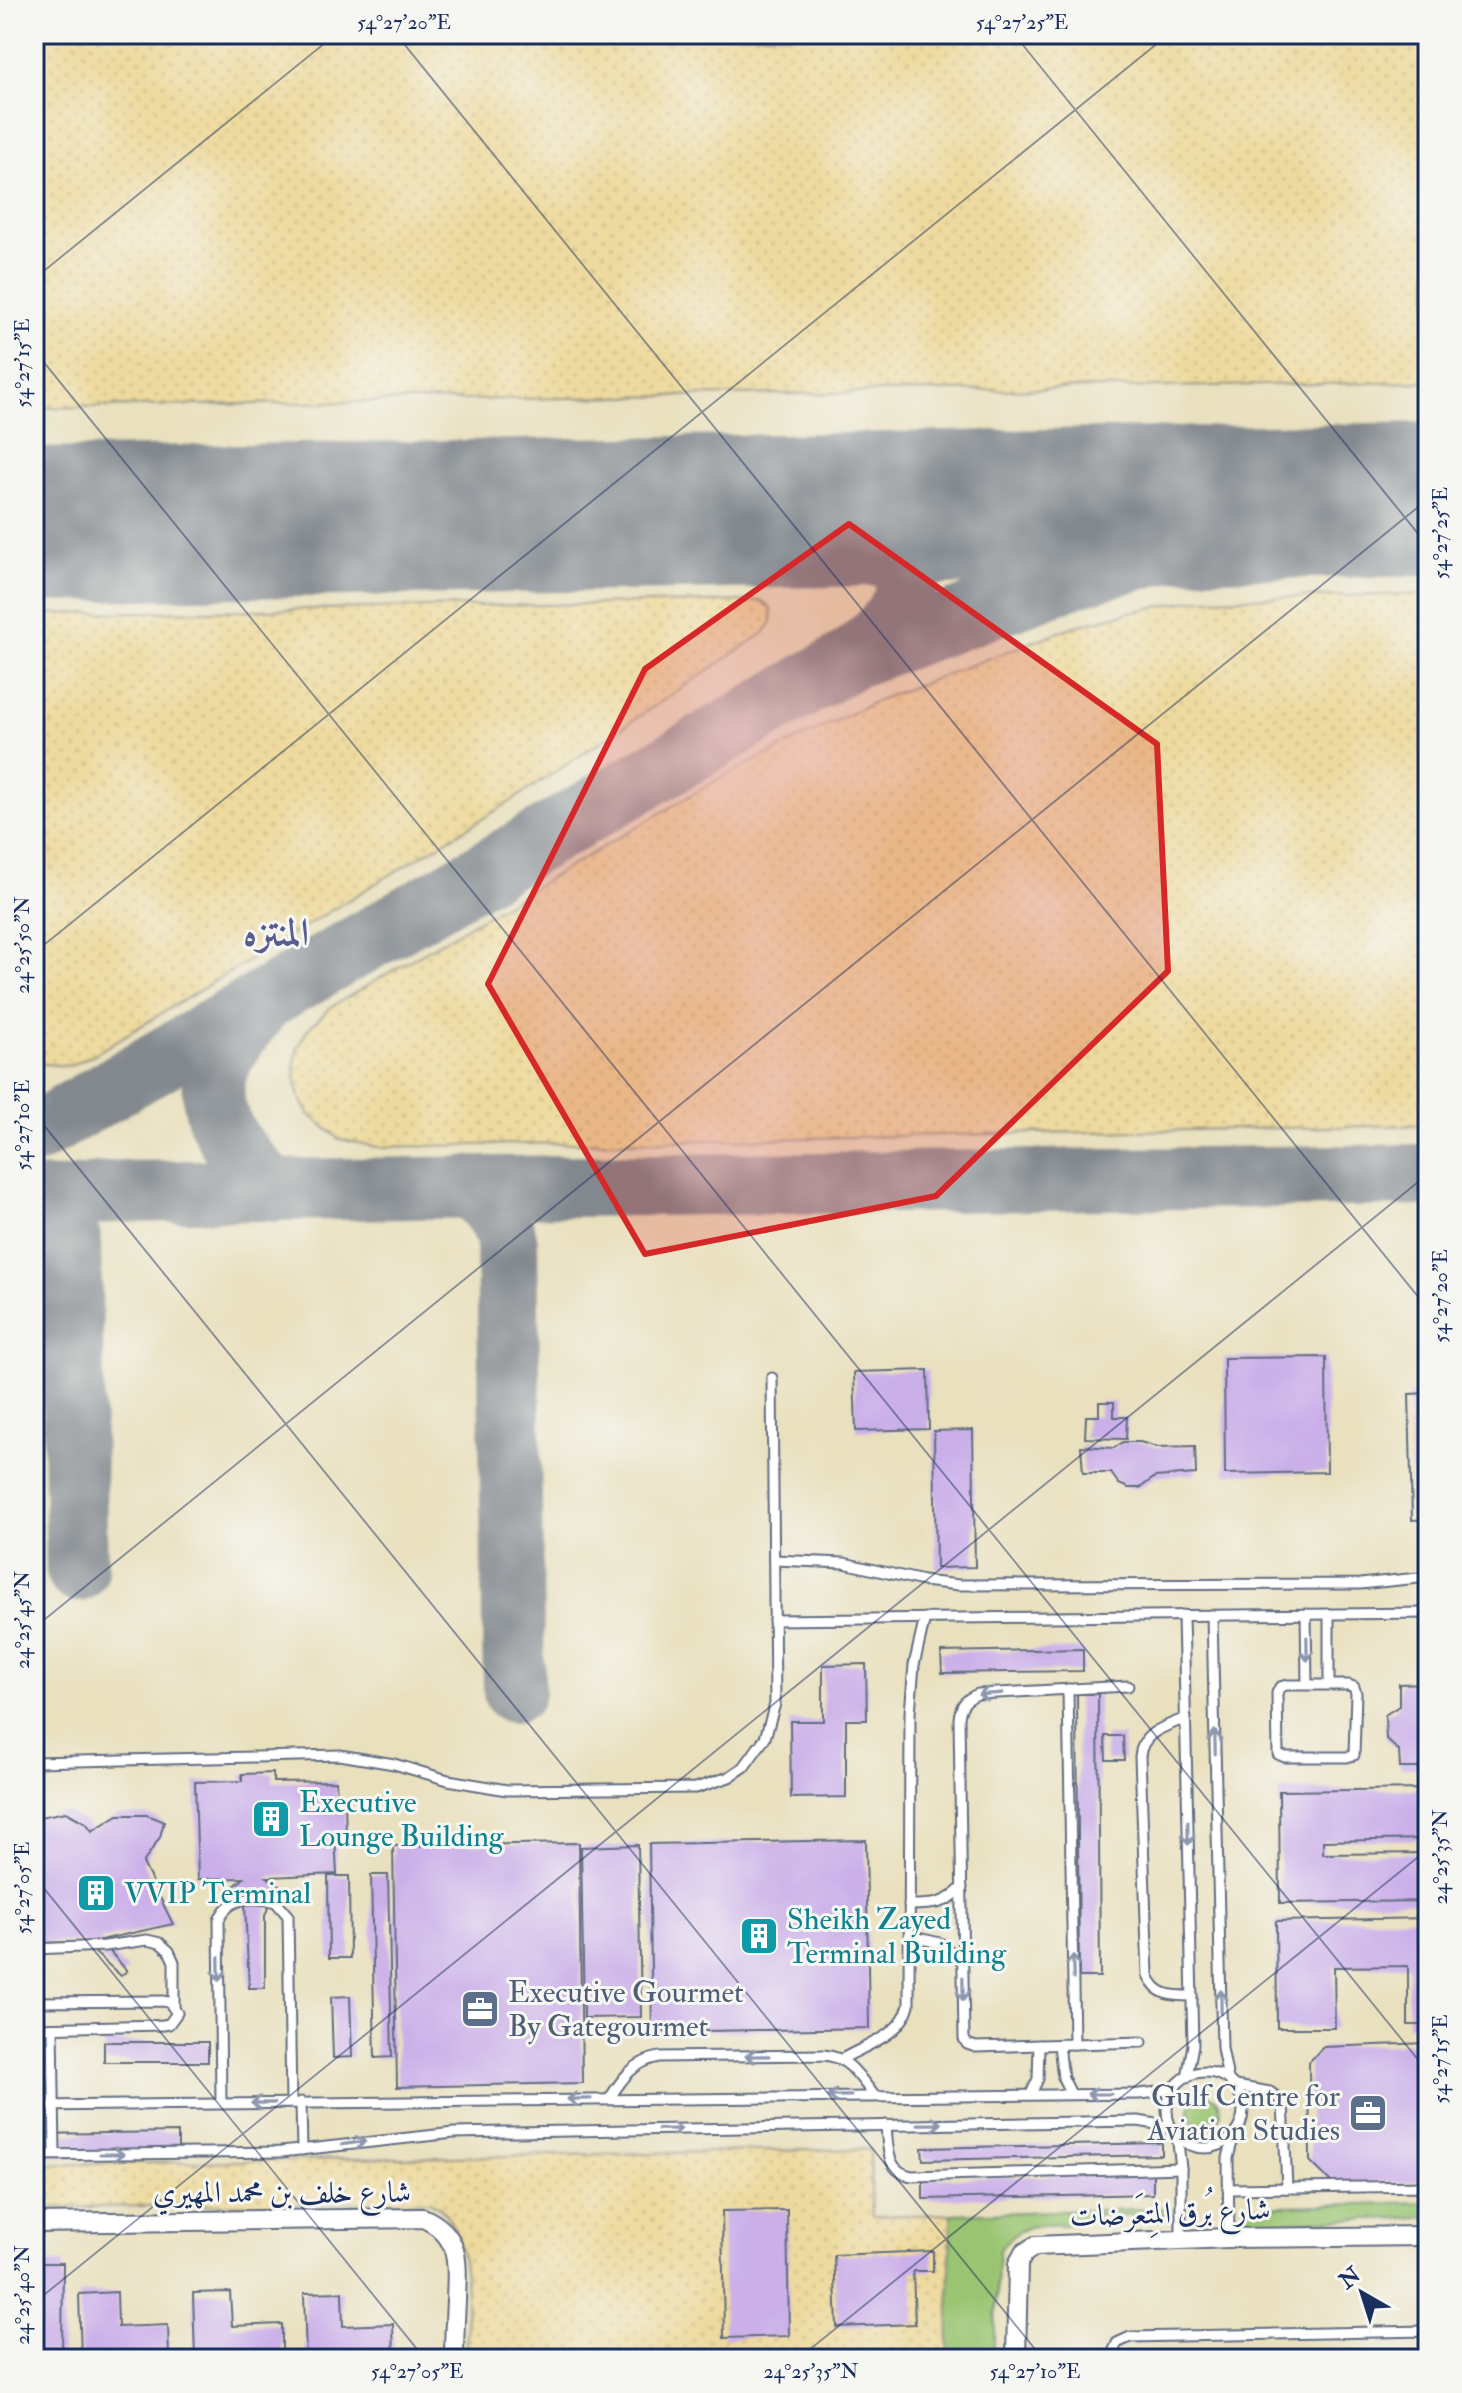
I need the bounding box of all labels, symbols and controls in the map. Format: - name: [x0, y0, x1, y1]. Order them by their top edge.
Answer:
- text: 54°27'20"E: [357, 10, 451, 35]
- text: 54°27'25"E: [976, 10, 1068, 35]
- text: 54°27'15"E: [10, 318, 35, 408]
- text: 54°27'25"E: [1428, 487, 1453, 579]
- text: 24°25'50"N: [10, 896, 35, 994]
- district label: المنتزه: [243, 909, 309, 957]
- text: 54°27'10"E: [10, 1080, 35, 1170]
- text: 54°27'20"E: [1428, 1249, 1453, 1343]
- text: 24°25'45"N: [10, 1571, 35, 1669]
- one-way arrow: [1299, 1635, 1315, 1662]
- one-way arrow: [977, 1687, 1004, 1702]
- one-way arrow: [1207, 1729, 1223, 1756]
- place label: Executive Lounge Building: [299, 1784, 505, 1855]
- building icon: Executive Lounge Building: [250, 1798, 292, 1840]
- text: 24°25'35"N: [1428, 1809, 1453, 1905]
- one-way arrow: [1181, 1819, 1196, 1846]
- text: 54°27'05"E: [10, 1842, 35, 1934]
- building icon: VVIP Terminal: [75, 1872, 117, 1914]
- place label: VVIP Terminal: [124, 1875, 311, 1912]
- place label: Sheikh Zayed Terminal Building: [787, 1901, 1007, 1972]
- building icon: Sheikh Zayed Terminal Building: [738, 1915, 780, 1957]
- one-way arrow: [1065, 1954, 1081, 1981]
- one-way arrow: [211, 1955, 227, 1982]
- place label: Executive Gourmet By Gategourmet: [508, 1974, 744, 2045]
- one-way arrow: [955, 1975, 971, 2002]
- office icon: Executive Gourmet By Gategourmet: [459, 1988, 501, 2030]
- one-way arrow: [1213, 1989, 1228, 2016]
- text: 54°27'15"E: [1428, 2014, 1453, 2104]
- one-way arrow: [744, 2048, 771, 2064]
- place label: Gulf Centre for Aviation Studies: [1146, 2078, 1340, 2149]
- one-way arrow: [1086, 2086, 1113, 2102]
- one-way arrow: [826, 2088, 853, 2103]
- one-way arrow: [566, 2091, 593, 2106]
- office icon: Gulf Centre for Aviation Studies: [1347, 2092, 1389, 2134]
- one-way arrow: [250, 2095, 277, 2110]
- one-way arrow: [916, 2117, 943, 2132]
- one-way arrow: [656, 2121, 683, 2137]
- one-way arrow: [341, 2135, 366, 2150]
- one-way arrow: [98, 2146, 125, 2162]
- street label: شارع خلف بن محمد المهيري: [153, 2174, 411, 2217]
- street label: شارع بُرق المِتعَرضات: [1069, 2184, 1271, 2241]
- text: 24°25'40"N: [10, 2245, 35, 2345]
- north arrow: [1322, 2253, 1402, 2333]
- text: N: [1333, 2261, 1367, 2296]
- text: 54°27'05"E: [371, 2359, 463, 2384]
- text: 24°25'35"N: [763, 2359, 859, 2384]
- text: 54°27'10"E: [990, 2359, 1080, 2384]

